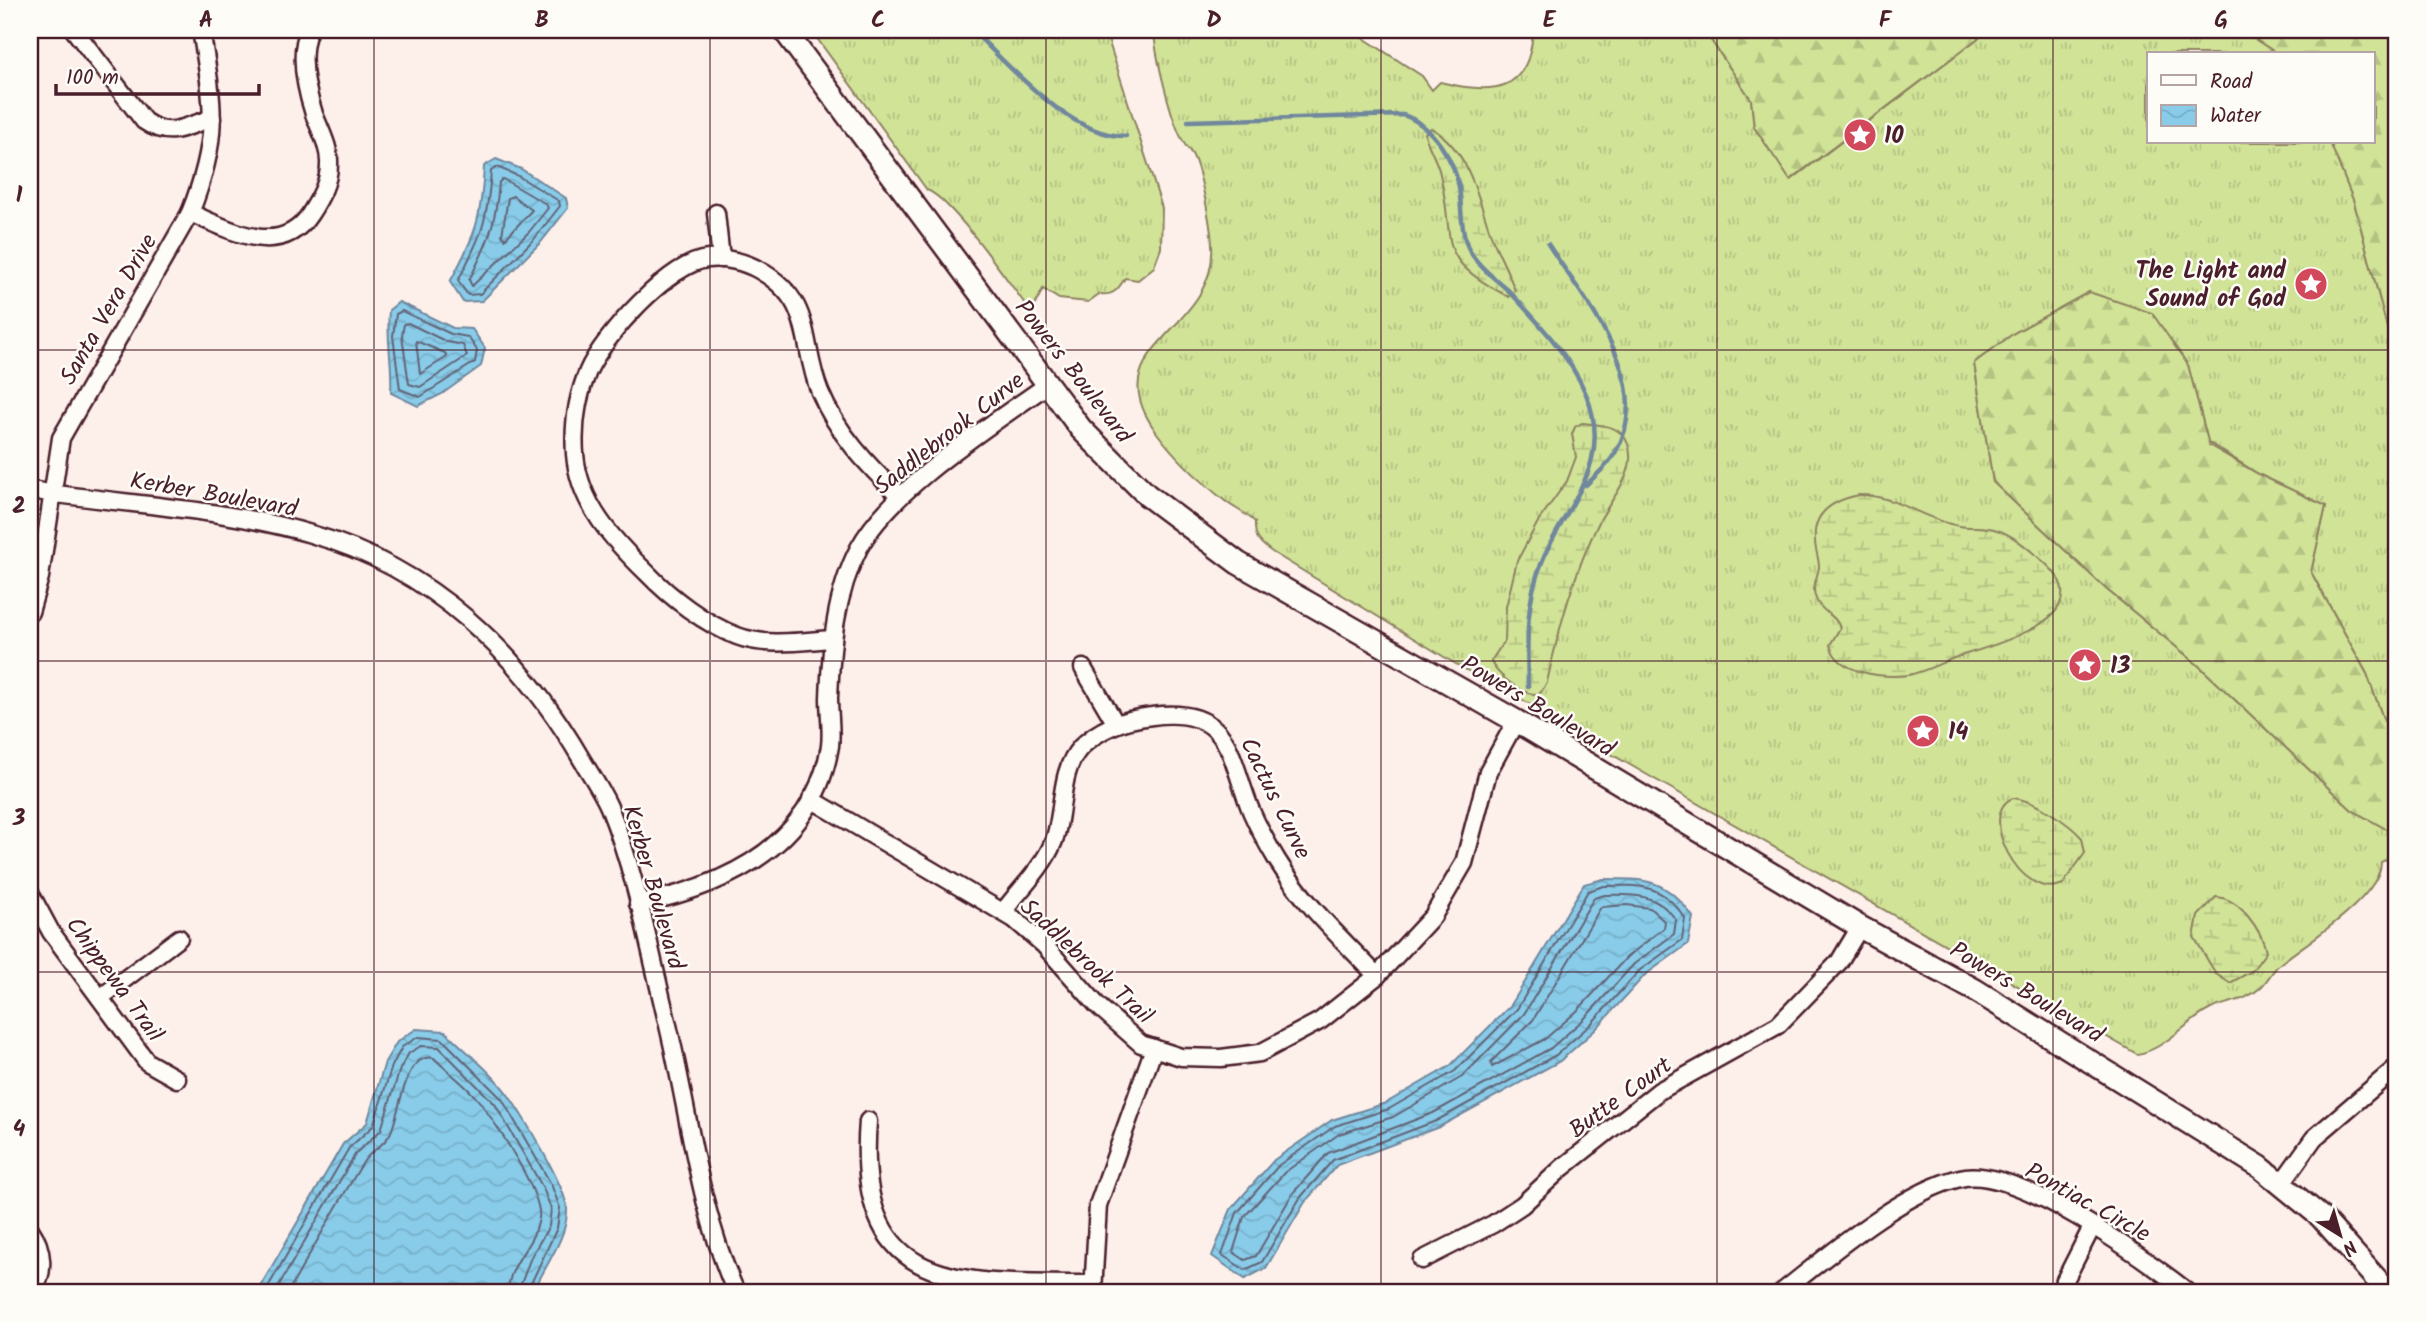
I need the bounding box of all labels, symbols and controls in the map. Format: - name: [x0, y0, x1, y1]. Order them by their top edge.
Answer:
- text: A: [199, 3, 213, 39]
- text: B: [535, 3, 549, 39]
- text: C: [871, 3, 885, 39]
- text: D: [1206, 3, 1222, 39]
- text: E: [1543, 3, 1557, 39]
- text: F: [1879, 3, 1893, 39]
- text: G: [2214, 3, 2228, 39]
- scale bar: [56, 52, 259, 96]
- legend: [2147, 52, 2374, 144]
- text: 100 m: [66, 62, 119, 95]
- text: Road: [2210, 66, 2253, 99]
- text: Water: [2210, 100, 2262, 133]
- place icon: 10: [1841, 116, 1879, 154]
- place label: 10: [1884, 117, 1904, 156]
- text: 1: [16, 178, 23, 214]
- street label: Santa Vera Drive: [50, 226, 169, 393]
- place label: The Light and Sound of God: [2136, 252, 2287, 319]
- place icon: The Light and Sound of God: [2292, 265, 2330, 303]
- street label: Powers Boulevard: [1004, 291, 1142, 453]
- street label: Saddlebrook Curve: [866, 362, 1034, 506]
- street label: Kerber Boulevard: [127, 462, 302, 530]
- text: 2: [12, 489, 26, 525]
- street label: Powers Boulevard: [1452, 646, 1623, 769]
- place icon: 13: [2066, 646, 2104, 684]
- place label: 13: [2110, 647, 2130, 686]
- place icon: 14: [1904, 712, 1942, 750]
- place label: 14: [1948, 713, 1968, 752]
- street label: Cactus Curve: [1228, 731, 1321, 867]
- text: 3: [12, 801, 26, 837]
- street label: Kerber Boulevard: [610, 801, 695, 975]
- street label: Saddlebrook Trail: [1010, 889, 1162, 1035]
- street label: Chippewa Trail: [55, 909, 173, 1051]
- street label: Powers Boulevard: [1941, 932, 2112, 1055]
- street label: Butte Court: [1561, 1047, 1681, 1149]
- text: 4: [13, 1112, 26, 1148]
- street label: Pontiac Circle: [2017, 1153, 2158, 1254]
- north arrow: [2304, 1200, 2374, 1270]
- text: N: [2335, 1231, 2363, 1263]

